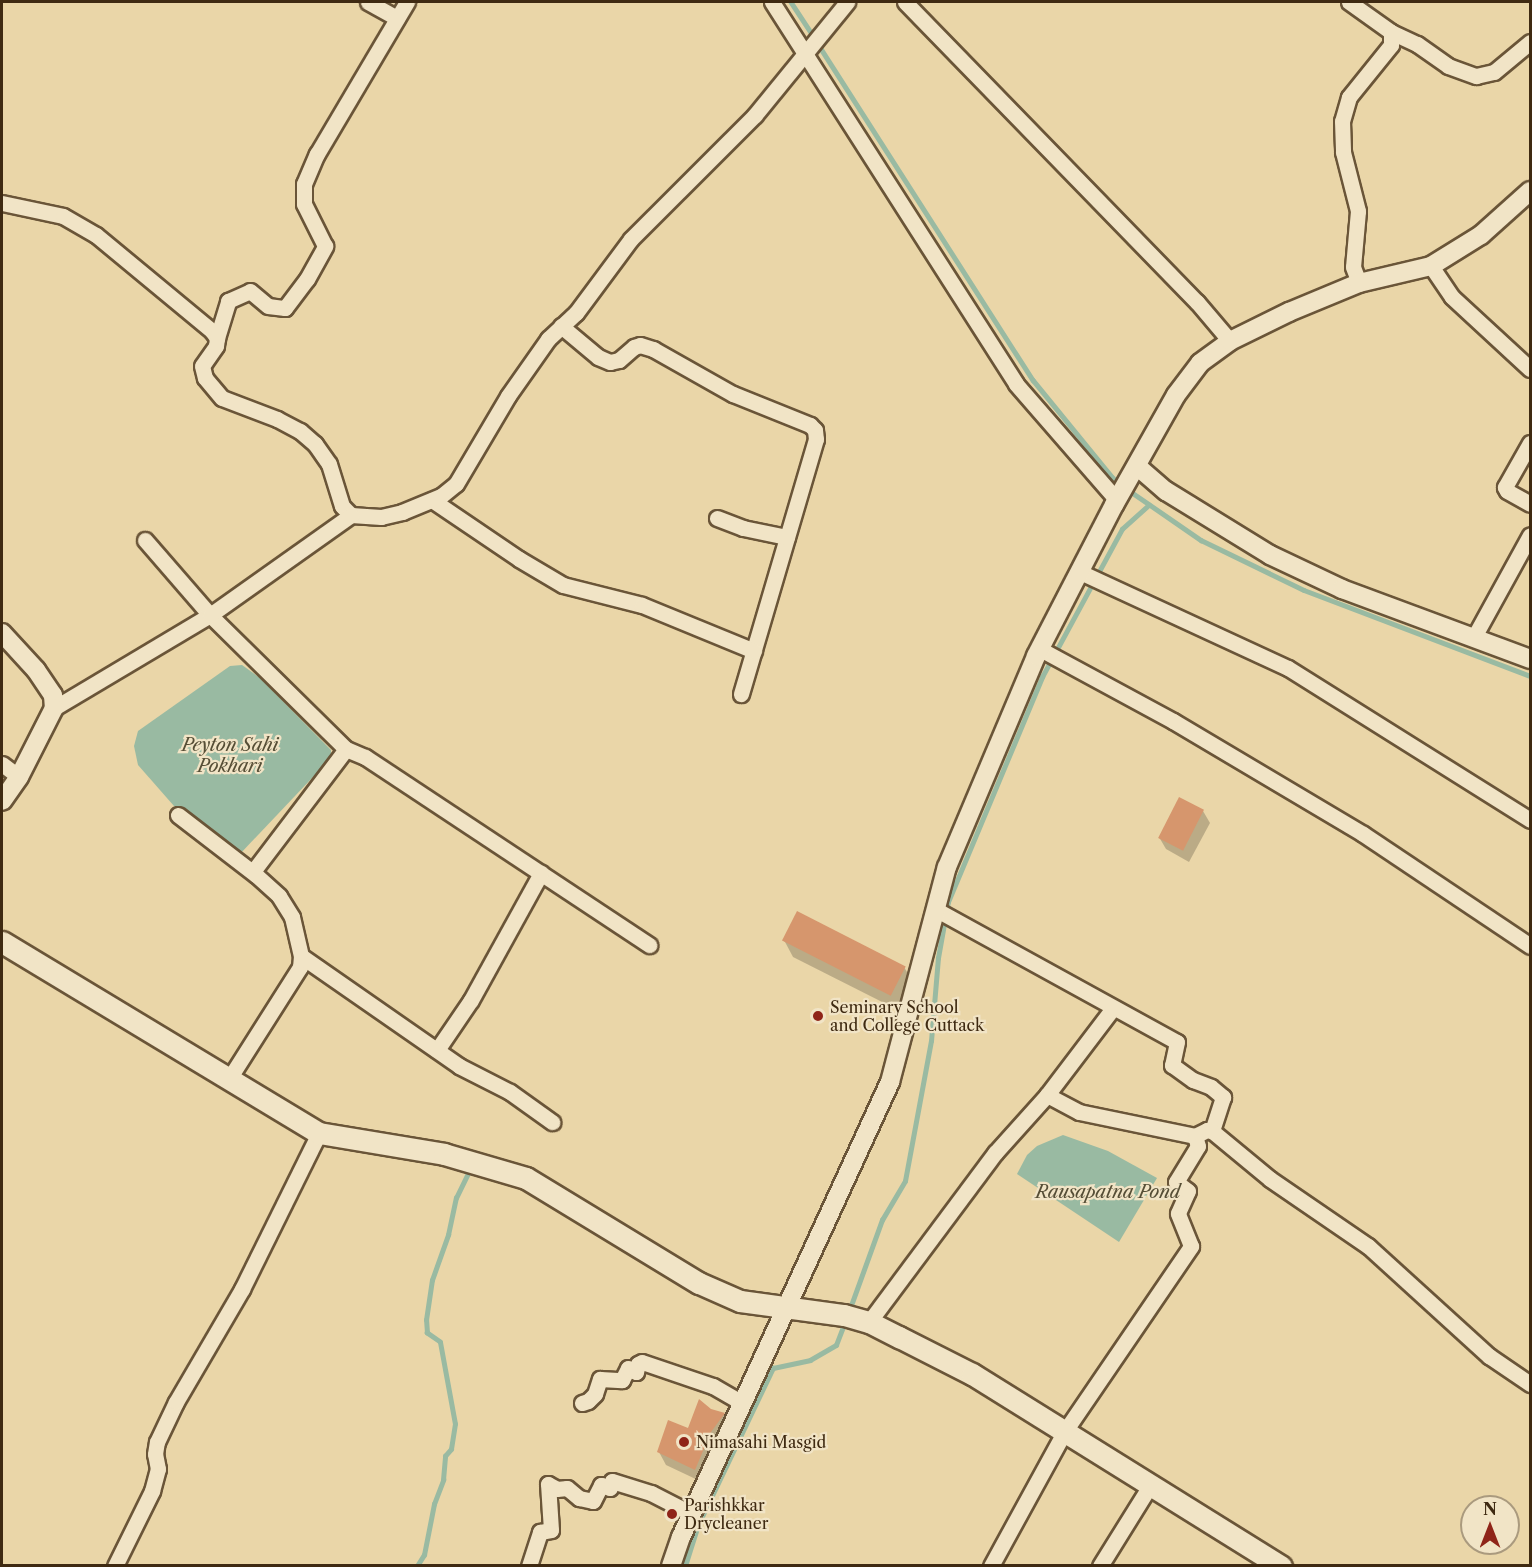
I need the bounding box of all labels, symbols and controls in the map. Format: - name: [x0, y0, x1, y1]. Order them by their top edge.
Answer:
- water label: Peyton Sahi Pokhari: [182, 735, 278, 777]
- place label: Seminary School and College Cuttack: [830, 997, 984, 1035]
- marker: Seminary School and College Cuttack: [811, 1009, 825, 1023]
- water label: Rausapatna Pond: [1036, 1181, 1180, 1203]
- place label: Nimasahi Masgid: [696, 1432, 826, 1452]
- marker: Nimasahi Masgid: [677, 1435, 691, 1449]
- place label: Parishkkar Drycleaner: [684, 1495, 768, 1533]
- north arrow: [1460, 1495, 1520, 1555]
- text: N: [1483, 1499, 1497, 1519]
- marker: Parishkkar Drycleaner: [665, 1507, 679, 1521]

